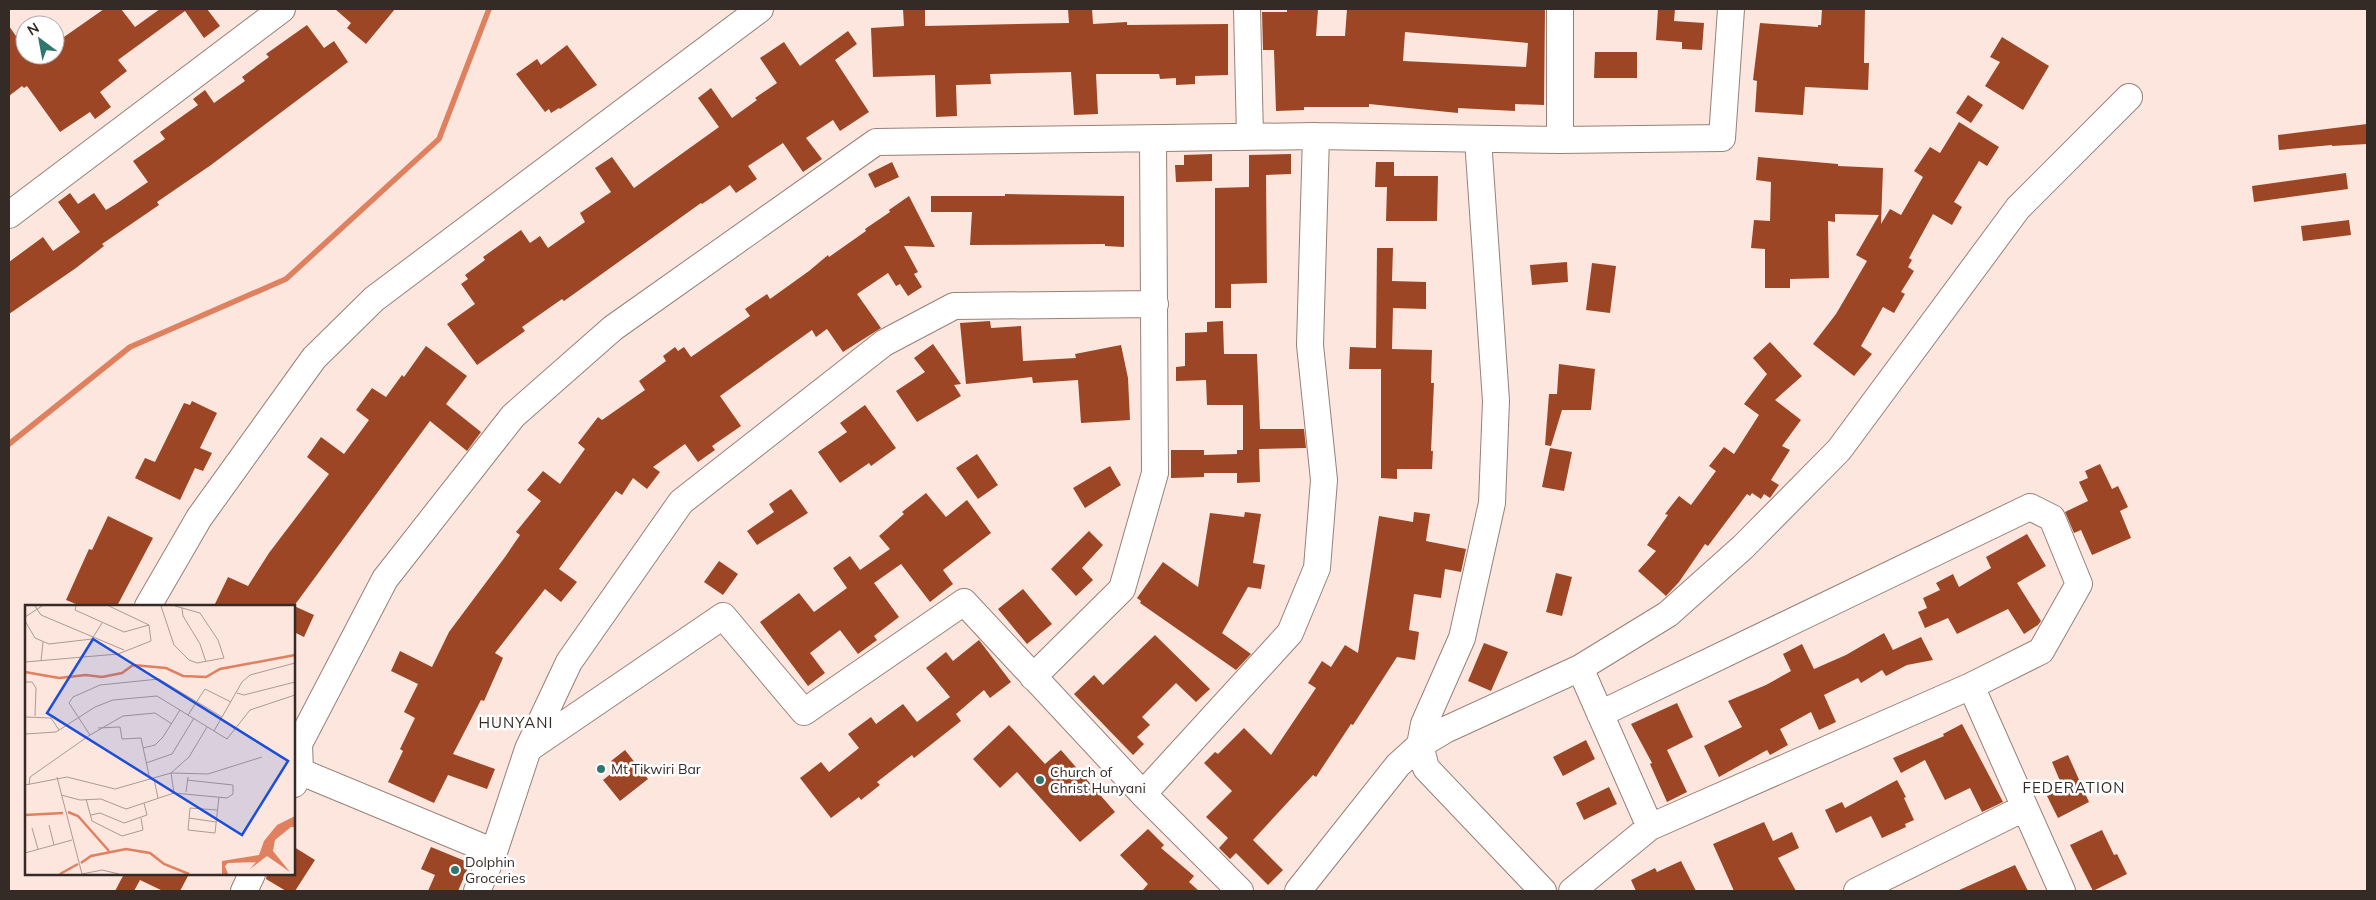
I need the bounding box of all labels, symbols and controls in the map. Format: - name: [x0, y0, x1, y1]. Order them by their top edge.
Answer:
- north arrow: [15, 15, 65, 65]
- text: N: [24, 19, 42, 39]
- inset map: [25, 605, 295, 875]
- district label: HUNYANI: [479, 713, 553, 732]
- place label: Mt Tikwiri Bar: [611, 760, 702, 778]
- marker: Mt Tikwiri Bar: [595, 763, 607, 775]
- place label: Church of Christ Hunyani: [1050, 763, 1146, 797]
- marker: Church of Christ Hunyani: [1034, 774, 1046, 786]
- district label: FEDERATION: [2022, 778, 2126, 797]
- place label: Dolphin Groceries: [465, 853, 526, 887]
- marker: Dolphin Groceries: [449, 864, 461, 876]

